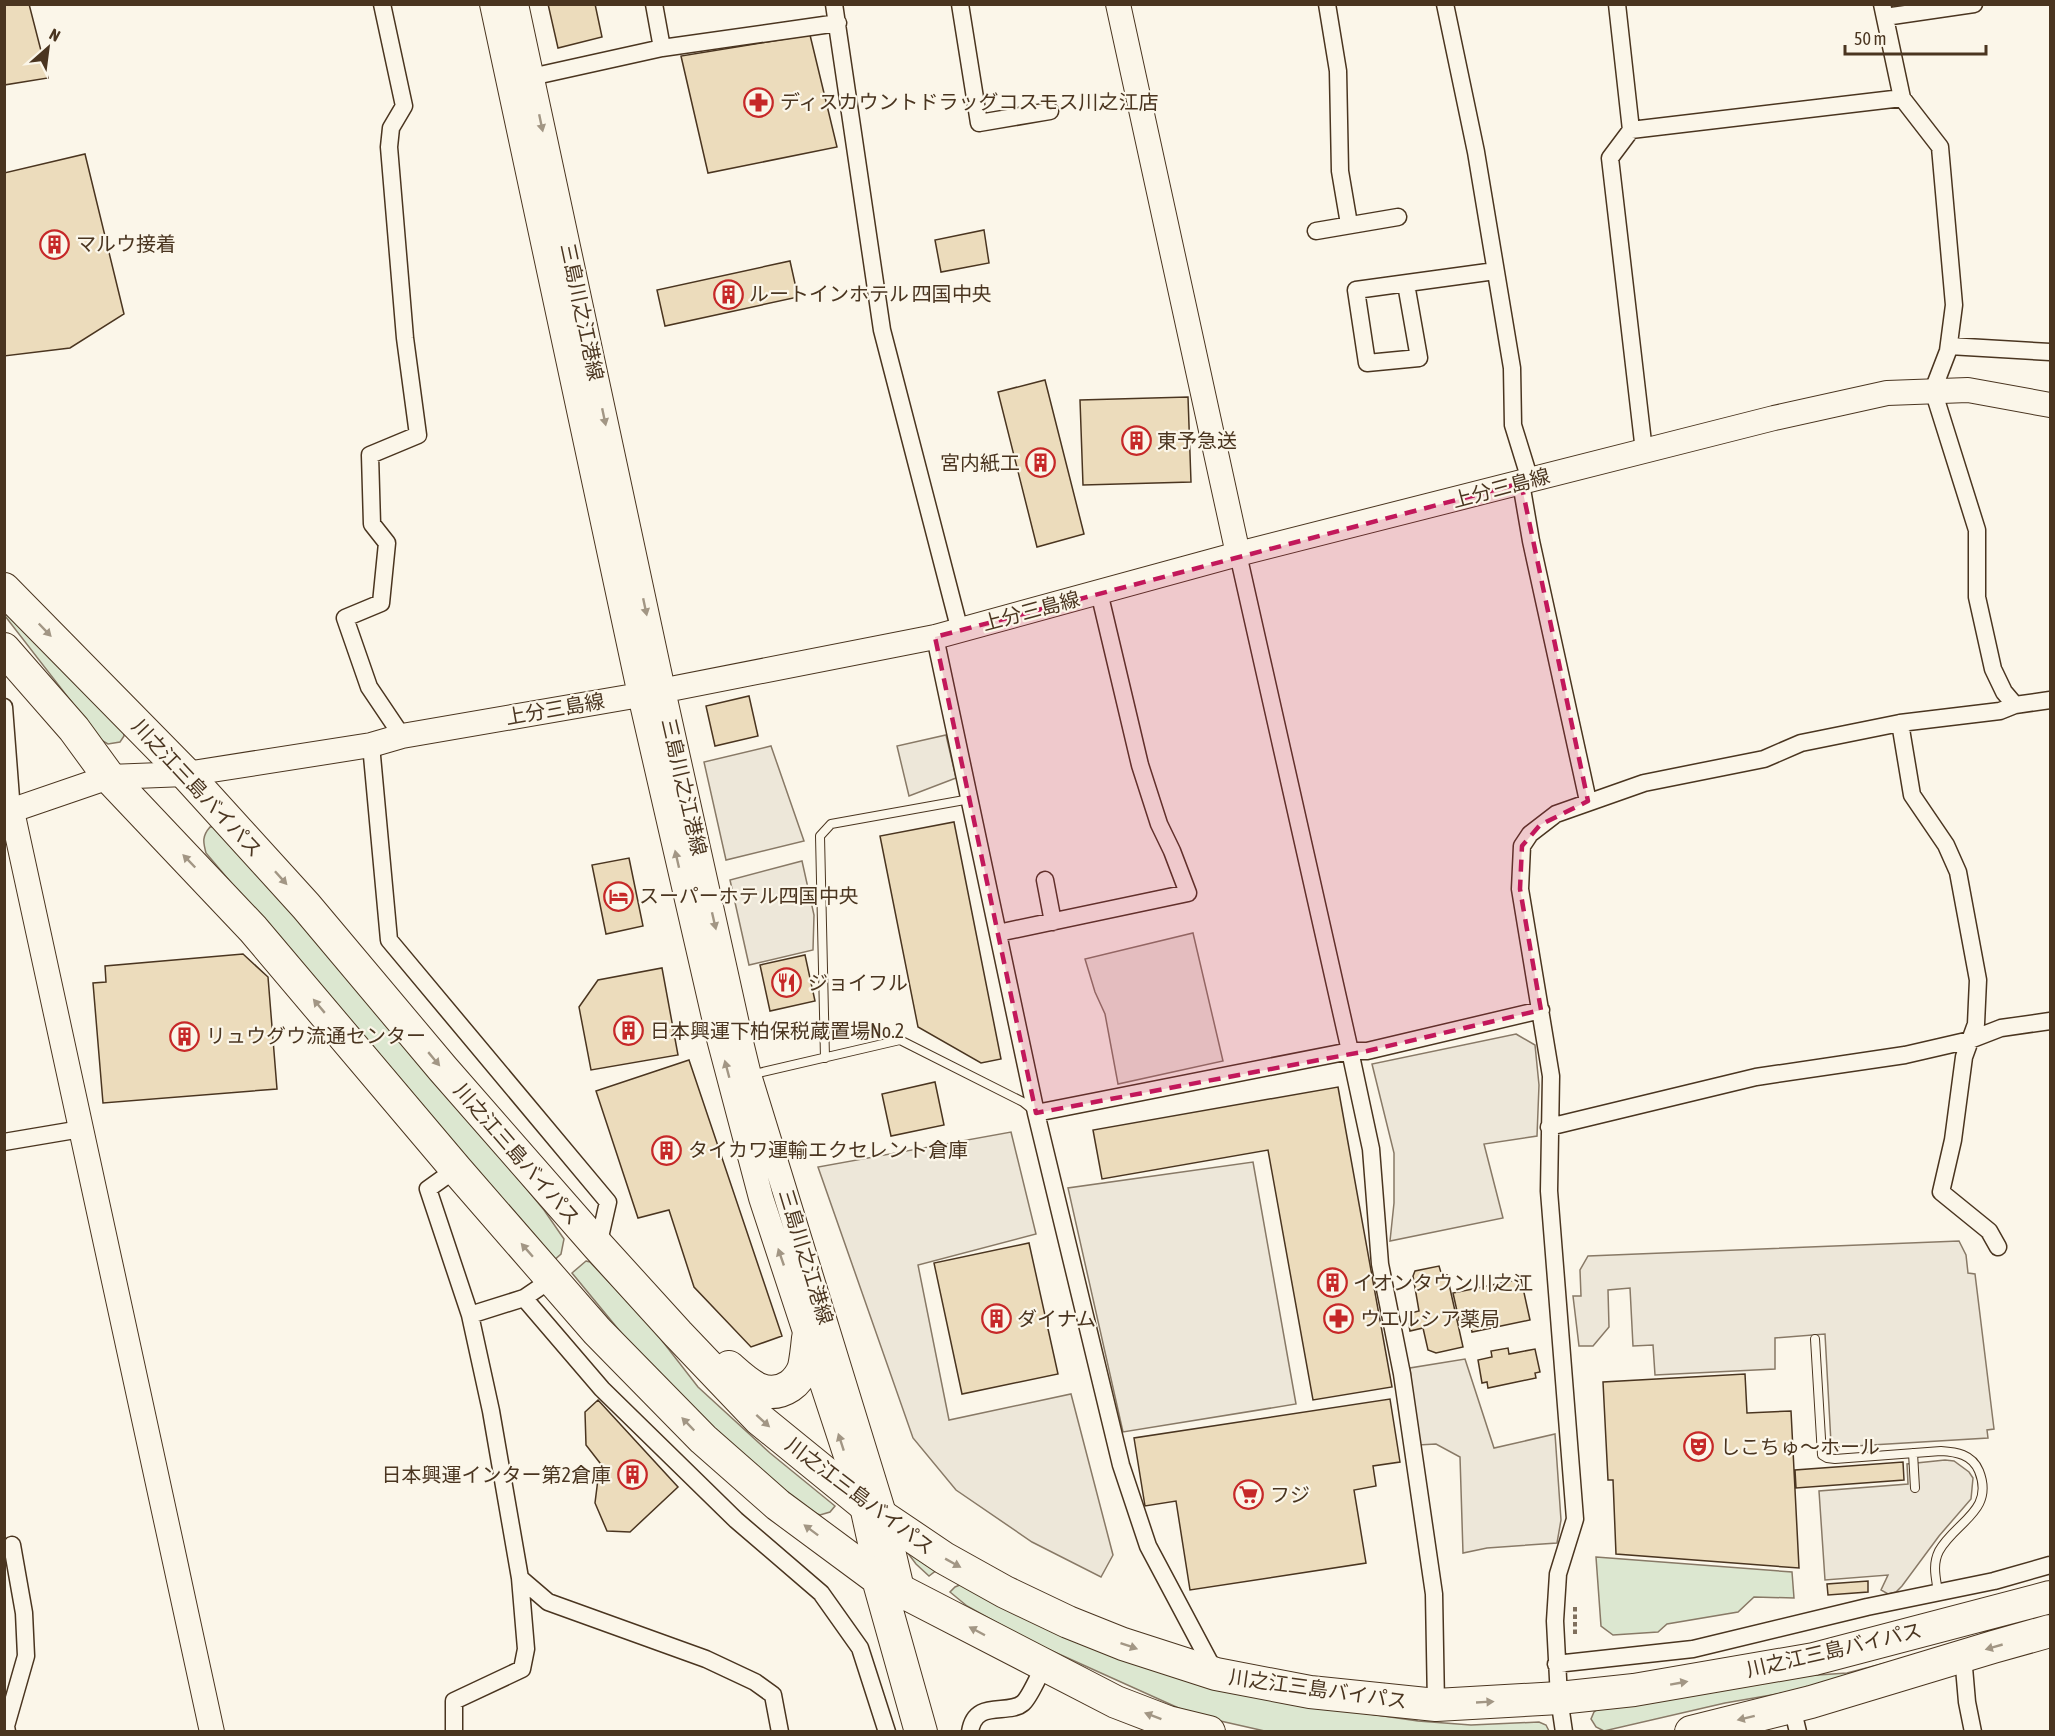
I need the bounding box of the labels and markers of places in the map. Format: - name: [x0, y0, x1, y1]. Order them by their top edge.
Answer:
- pharmacy icon: ディスカウントドラッグコスモス川之江店: [743, 86, 775, 118]
- place label: ディスカウントドラッグコスモス川之江店: [780, 90, 1159, 113]
- building icon: マルウ接着: [39, 228, 71, 260]
- place label: マルウ接着: [76, 232, 176, 255]
- building icon: ルートインホテル 四国中央: [712, 278, 744, 310]
- place label: ルートインホテル 四国中央: [749, 282, 992, 305]
- building icon: 東予急送: [1120, 425, 1152, 457]
- place label: 東予急送: [1157, 429, 1237, 452]
- building icon: 宮内紙工: [1025, 447, 1057, 479]
- place label: 宮内紙工: [940, 451, 1020, 474]
- hotel icon: スーパーホテル四国中央: [602, 880, 634, 912]
- place label: スーパーホテル四国中央: [639, 884, 859, 907]
- restaurant icon: ジョイフル: [771, 967, 803, 999]
- place label: ジョイフル: [808, 971, 908, 994]
- building icon: 日本興運下柏保税蔵置場No.2: [613, 1015, 645, 1047]
- place label: 日本興運下柏保税蔵置場No.2: [650, 1019, 904, 1042]
- building icon: リュウグウ流通センター: [169, 1020, 201, 1052]
- place label: リュウグウ流通センター: [206, 1024, 426, 1047]
- building icon: タイカワ運輸エクセレント倉庫: [651, 1134, 683, 1166]
- place label: タイカワ運輸エクセレント倉庫: [688, 1138, 968, 1161]
- building icon: イオンタウン川之江: [1316, 1267, 1348, 1299]
- place label: イオンタウン川之江: [1353, 1271, 1533, 1294]
- building icon: ダイナム: [980, 1303, 1012, 1335]
- pharmacy icon: ウエルシア薬局: [1323, 1303, 1355, 1335]
- place label: ダイナム: [1017, 1307, 1096, 1330]
- place label: ウエルシア薬局: [1360, 1307, 1500, 1330]
- theatre icon: しこちゅ～ホール: [1683, 1431, 1715, 1463]
- place label: しこちゅ～ホール: [1720, 1435, 1880, 1458]
- building icon: 日本興運インター第2倉庫: [616, 1459, 648, 1491]
- place label: 日本興運インター第2倉庫: [382, 1463, 611, 1486]
- supermarket icon: フジ: [1233, 1479, 1265, 1511]
- place label: フジ: [1270, 1483, 1310, 1506]

